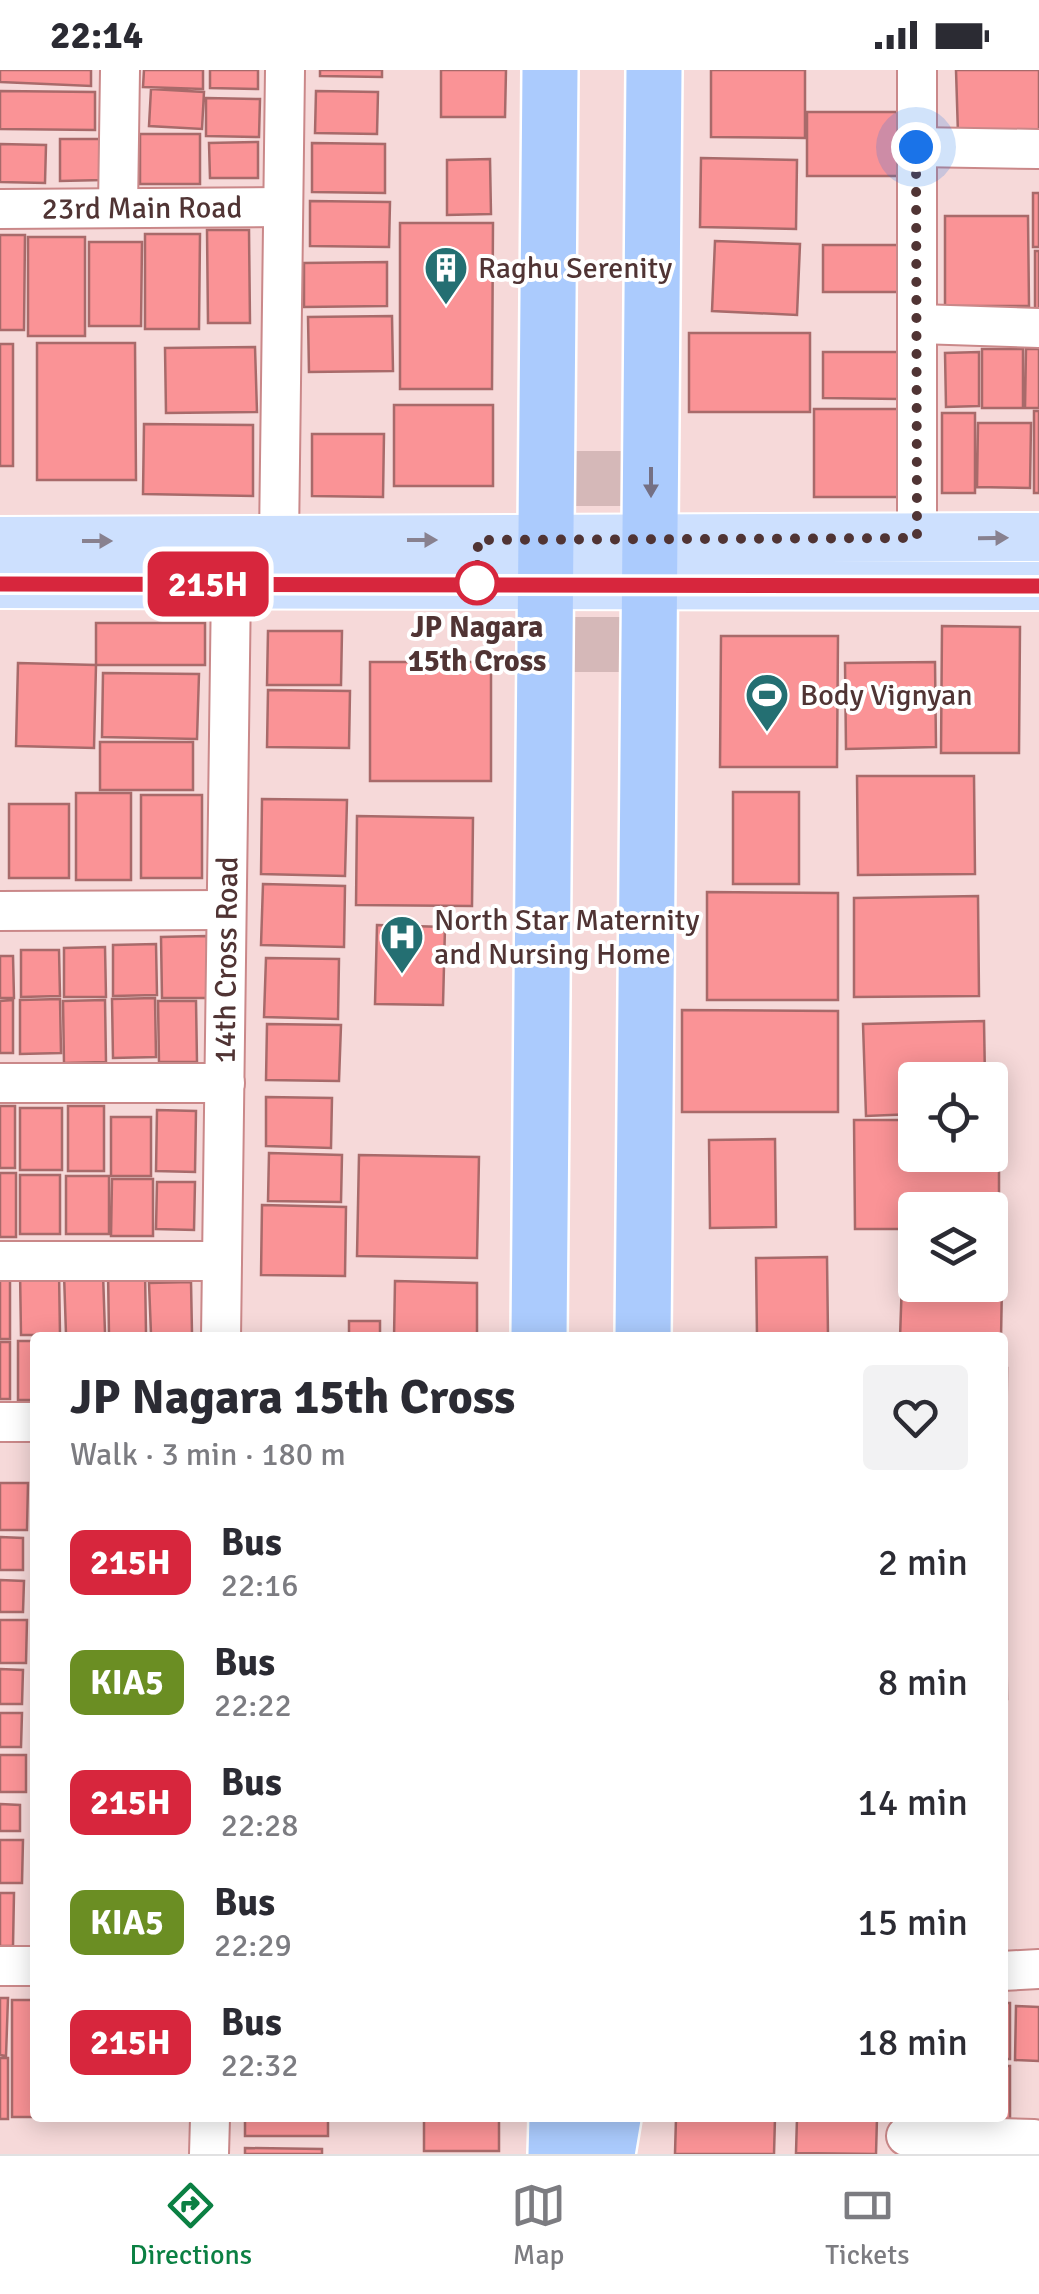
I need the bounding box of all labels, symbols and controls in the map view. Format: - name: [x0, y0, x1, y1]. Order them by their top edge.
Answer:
- text: 22:14: [50, 12, 143, 59]
- your location: [891, 122, 941, 172]
- street label: 23rd Main Road: [42, 189, 242, 228]
- building icon: Raghu Serenity: [423, 245, 469, 306]
- place label: Raghu Serenity: [478, 250, 672, 287]
- one-way arrow: [643, 467, 659, 499]
- one-way arrow: [978, 529, 1010, 545]
- one-way arrow: [407, 532, 439, 548]
- one-way arrow: [82, 533, 114, 549]
- line badge: 215H: [138, 552, 278, 616]
- marker: JP Nagara 15th Cross: [456, 562, 498, 604]
- text: 215H: [168, 563, 248, 606]
- place label: JP Nagara 15th Cross: [408, 609, 546, 680]
- sports icon: Body Vignyan: [744, 672, 790, 733]
- place label: Body Vignyan: [800, 677, 973, 714]
- street label: 14th Cross Road: [207, 856, 246, 1064]
- place label: North Star Maternity and Nursing Home: [434, 902, 700, 973]
- hospital icon: North Star Maternity and Nursing Home: [379, 914, 425, 975]
- map controls: [898, 1062, 1008, 1302]
- button: locate: [898, 1062, 1008, 1172]
- button: layers: [898, 1192, 1008, 1302]
- button: heart: [863, 1365, 968, 1470]
- text: JP Nagara 15th Cross: [70, 1368, 515, 1427]
- text: Walk · 3 min · 180 m: [70, 1435, 346, 1474]
- text: Bus: [221, 1519, 282, 1566]
- text: 2 min: [878, 1539, 968, 1586]
- text: 215H: [90, 1541, 171, 1584]
- text: 22:16: [221, 1566, 298, 1605]
- text: Bus: [214, 1639, 275, 1686]
- text: 8 min: [878, 1659, 968, 1706]
- text: KIA5: [90, 1661, 164, 1704]
- text: 22:22: [214, 1686, 292, 1725]
- text: Bus: [221, 1759, 282, 1806]
- text: 14 min: [857, 1779, 968, 1826]
- text: 215H: [90, 1781, 171, 1824]
- text: 22:28: [221, 1806, 298, 1845]
- text: Bus: [214, 1879, 275, 1926]
- text: 15 min: [857, 1899, 968, 1946]
- text: KIA5: [90, 1901, 164, 1944]
- text: 22:29: [214, 1926, 292, 1965]
- text: Bus: [221, 1999, 282, 2046]
- text: 18 min: [857, 2019, 968, 2066]
- text: 215H: [90, 2021, 171, 2064]
- text: 22:32: [221, 2046, 298, 2085]
- tab: Directions: [130, 2178, 252, 2272]
- tab: Map: [511, 2178, 566, 2272]
- tab: Tickets: [825, 2178, 909, 2272]

